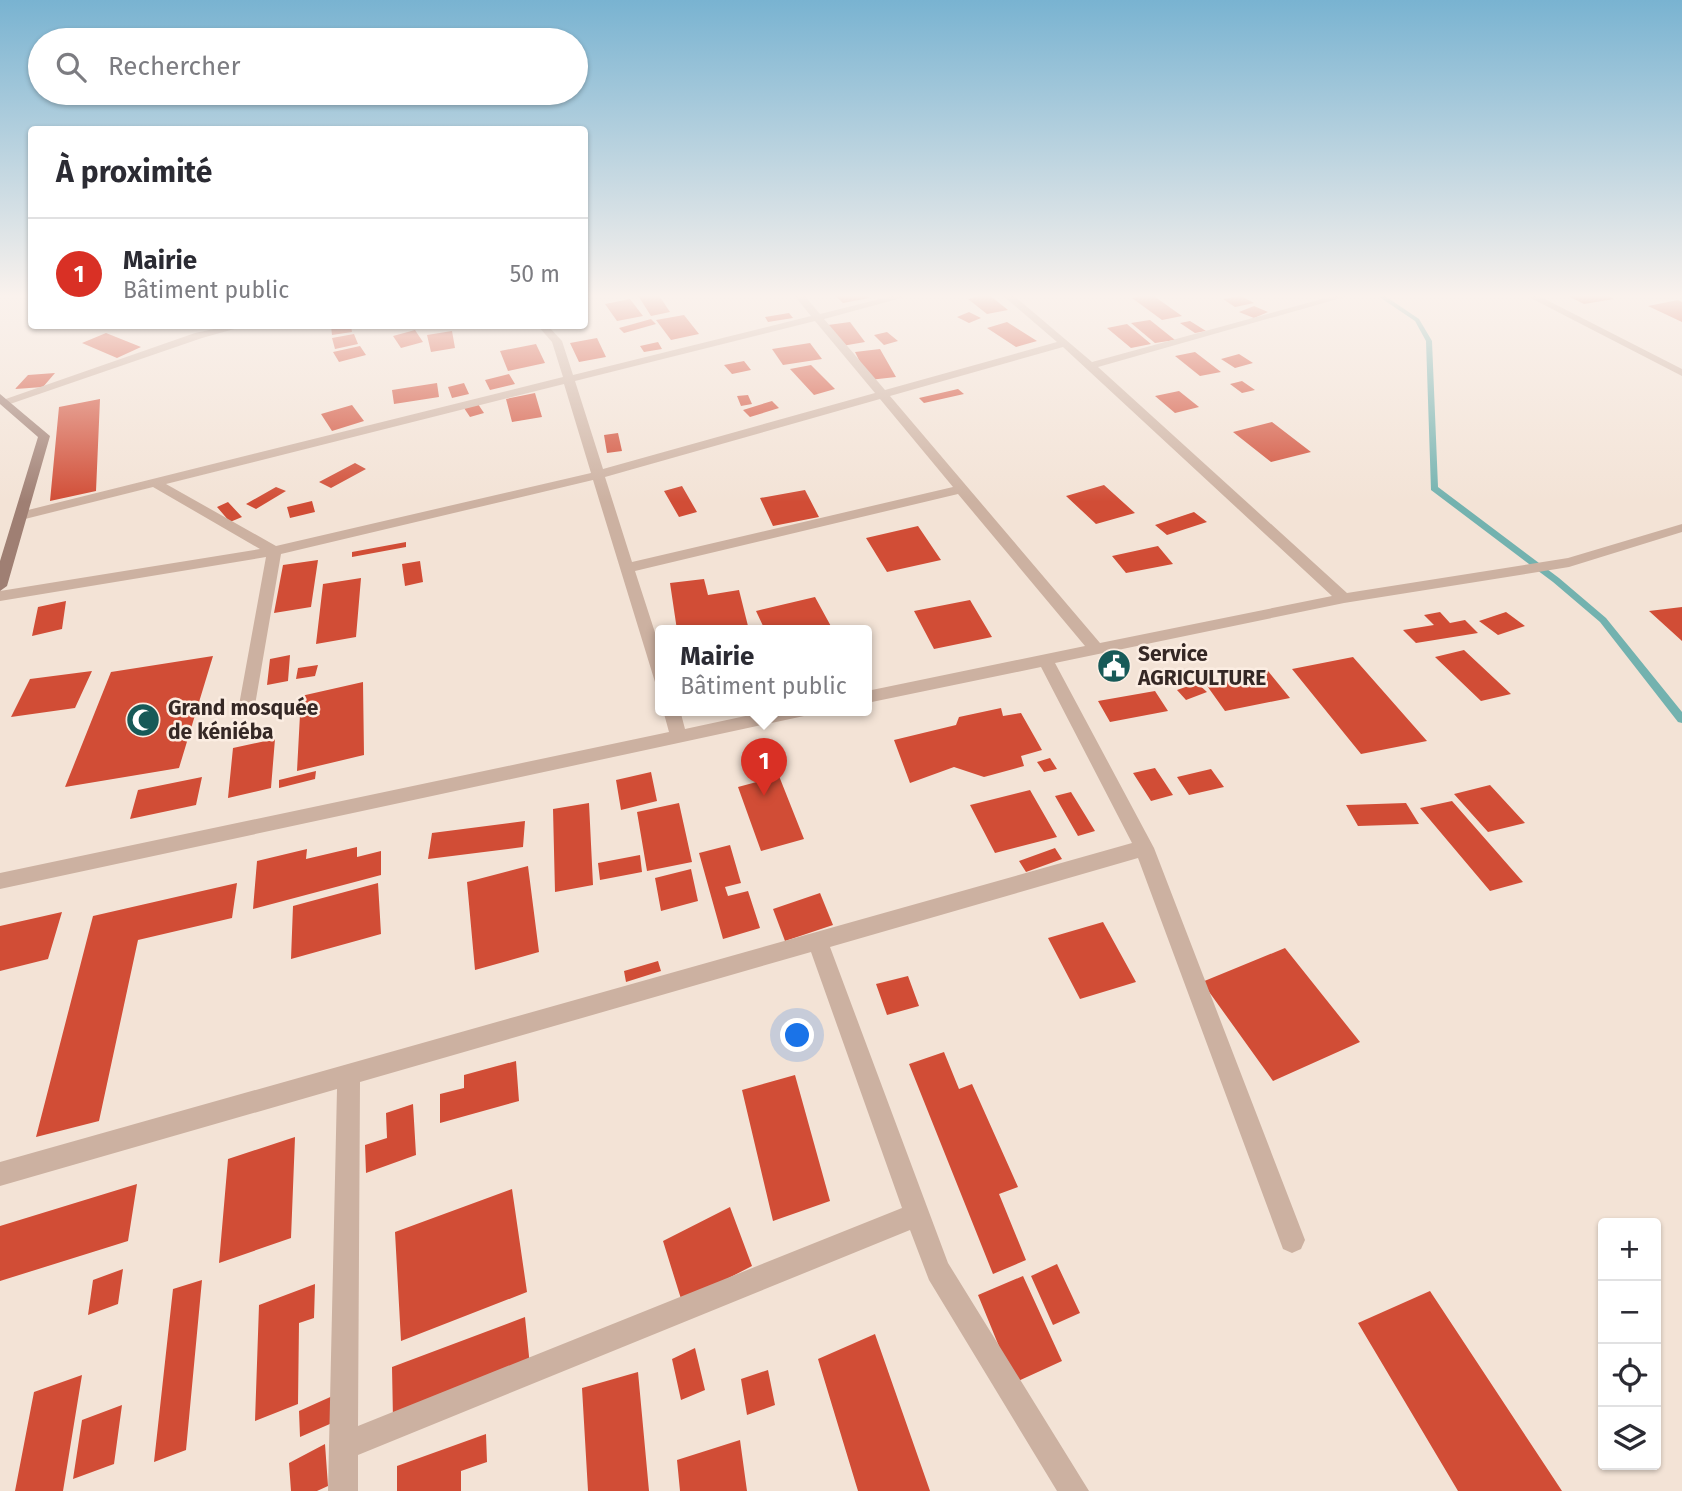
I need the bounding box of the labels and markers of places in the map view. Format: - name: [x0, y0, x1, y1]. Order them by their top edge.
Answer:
- place label: Service AGRICULTURE: [1137, 641, 1266, 691]
- public building icon: Service AGRICULTURE: [1095, 647, 1133, 685]
- place label: Grand mosquée de kéniéba: [168, 695, 319, 745]
- mosque icon: Grand mosquée de kéniéba: [124, 701, 162, 739]
- pin: 1: [741, 738, 787, 796]

